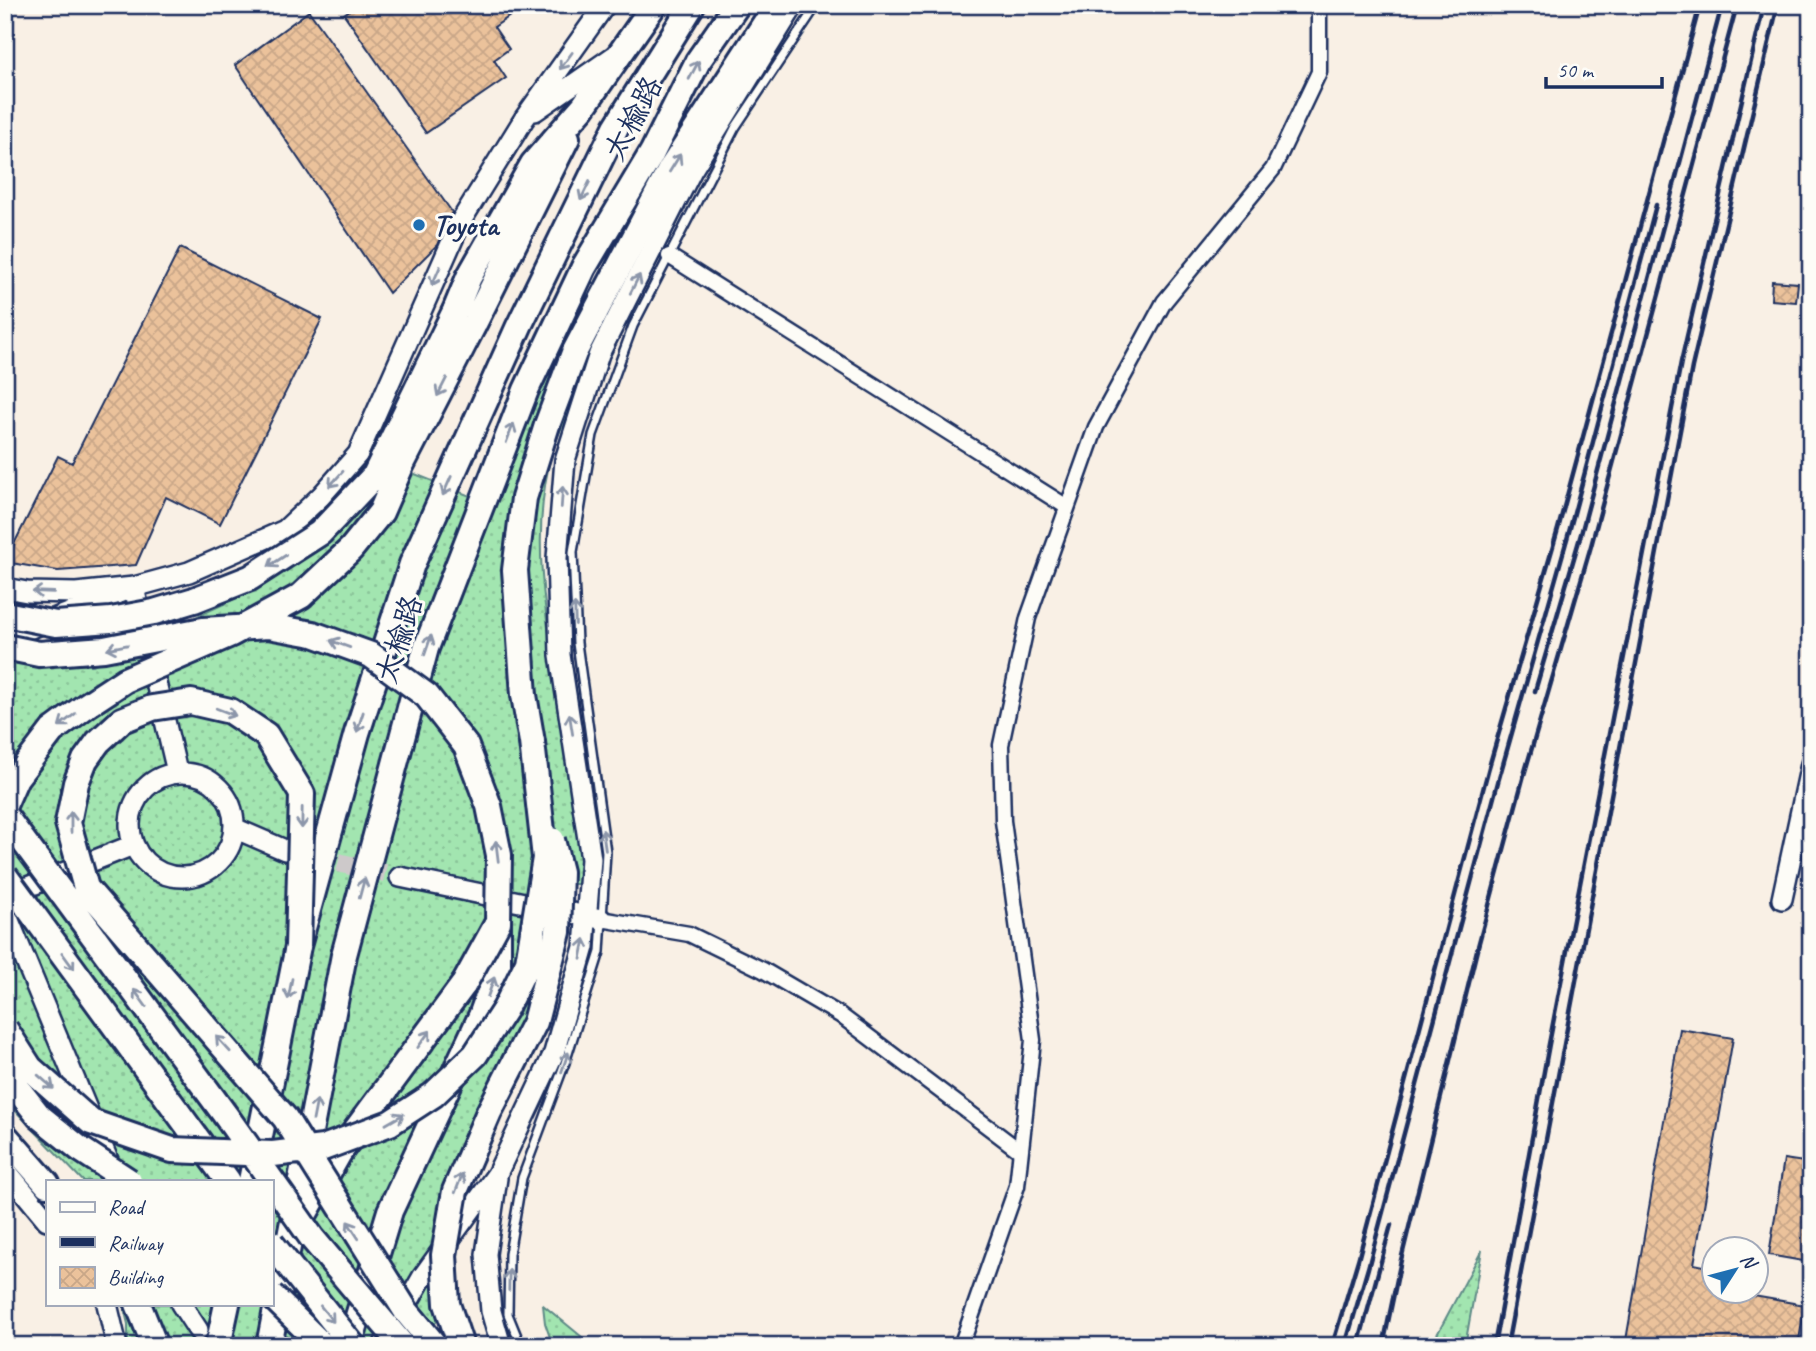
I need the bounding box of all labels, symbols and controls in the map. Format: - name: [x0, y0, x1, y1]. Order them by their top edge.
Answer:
- scale bar: [1546, 46, 1662, 90]
- one-way arrow: [558, 51, 573, 70]
- text: 50 m: [1557, 57, 1595, 83]
- one-way arrow: [688, 60, 701, 81]
- street label: 太榆路: [595, 69, 671, 167]
- one-way arrow: [667, 154, 682, 173]
- one-way arrow: [577, 180, 591, 201]
- place label: Toyota: [433, 206, 501, 244]
- marker: Toyota: [411, 217, 427, 233]
- one-way arrow: [429, 265, 442, 286]
- one-way arrow: [628, 274, 642, 295]
- one-way arrow: [435, 376, 449, 396]
- one-way arrow: [504, 422, 517, 444]
- one-way arrow: [328, 470, 344, 488]
- one-way arrow: [440, 475, 453, 497]
- one-way arrow: [556, 487, 569, 509]
- one-way arrow: [268, 553, 287, 568]
- one-way arrow: [32, 586, 55, 599]
- street label: 太榆路: [367, 590, 431, 688]
- one-way arrow: [569, 603, 582, 626]
- one-way arrow: [423, 634, 435, 656]
- one-way arrow: [329, 636, 351, 649]
- one-way arrow: [106, 641, 129, 654]
- one-way arrow: [215, 707, 236, 719]
- one-way arrow: [353, 711, 366, 733]
- one-way arrow: [58, 713, 77, 727]
- one-way arrow: [564, 713, 577, 736]
- one-way arrow: [295, 806, 309, 829]
- one-way arrow: [64, 810, 78, 833]
- one-way arrow: [597, 829, 610, 851]
- one-way arrow: [491, 840, 504, 863]
- one-way arrow: [356, 877, 369, 899]
- one-way arrow: [576, 938, 590, 961]
- one-way arrow: [61, 951, 75, 970]
- one-way arrow: [282, 977, 296, 1000]
- one-way arrow: [486, 977, 498, 999]
- one-way arrow: [133, 989, 147, 1008]
- one-way arrow: [417, 1030, 431, 1049]
- one-way arrow: [214, 1036, 231, 1053]
- one-way arrow: [560, 1051, 573, 1073]
- one-way arrow: [37, 1074, 55, 1090]
- one-way arrow: [308, 1099, 322, 1122]
- one-way arrow: [384, 1112, 404, 1126]
- one-way arrow: [453, 1173, 466, 1195]
- legend: [46, 1180, 273, 1306]
- text: Road: [108, 1194, 147, 1220]
- one-way arrow: [346, 1221, 361, 1240]
- text: Railway: [108, 1230, 164, 1256]
- north arrow: [1700, 1236, 1770, 1306]
- text: N: [1735, 1249, 1763, 1275]
- text: Building: [108, 1264, 165, 1290]
- one-way arrow: [502, 1269, 515, 1292]
- one-way arrow: [319, 1305, 335, 1323]

